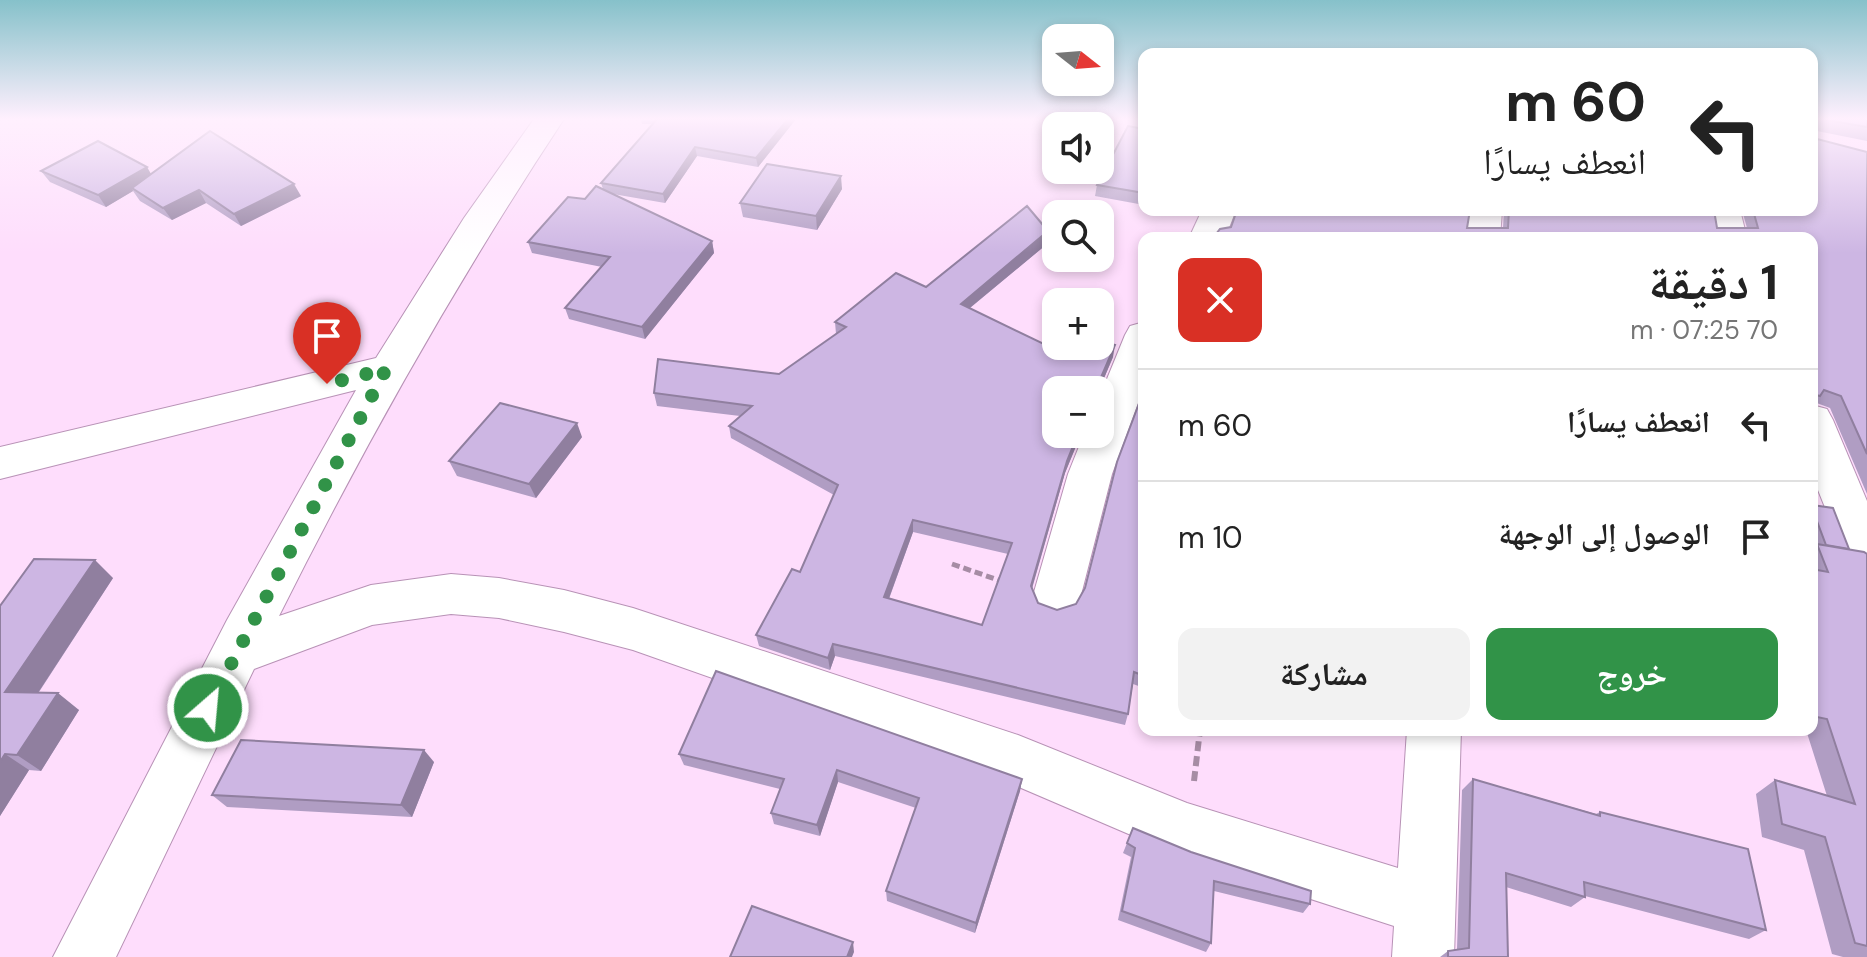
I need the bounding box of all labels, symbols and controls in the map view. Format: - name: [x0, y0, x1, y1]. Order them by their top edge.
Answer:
- north arrow: [1042, 24, 1114, 96]
- map controls: [1042, 24, 1114, 448]
- text: 60 m: [1505, 65, 1646, 138]
- icon: left: [1674, 80, 1778, 184]
- button: sound: [1042, 112, 1114, 184]
- text: انعطف يسارًا: [1483, 138, 1646, 185]
- button: search: [1042, 200, 1114, 272]
- text: 1 دقيقة: [1648, 251, 1778, 314]
- button: close: [1178, 258, 1262, 342]
- button: +: [1042, 288, 1114, 360]
- pin: [293, 302, 361, 384]
- text: 70 m · 07:25: [1630, 313, 1778, 347]
- icon: arrive: [305, 314, 349, 358]
- button: −: [1042, 376, 1114, 448]
- text: انعطف يسارًا: [1567, 402, 1710, 441]
- icon: left: [1734, 403, 1778, 447]
- text: 60 m: [1178, 406, 1252, 445]
- text: الوصول إلى الوجهة: [1499, 514, 1710, 553]
- icon: arrive: [1734, 515, 1778, 559]
- text: 10 m: [1178, 518, 1243, 557]
- button: مشاركة: [1178, 628, 1470, 720]
- button: خروج: [1486, 628, 1778, 720]
- position arrow: [166, 666, 250, 750]

